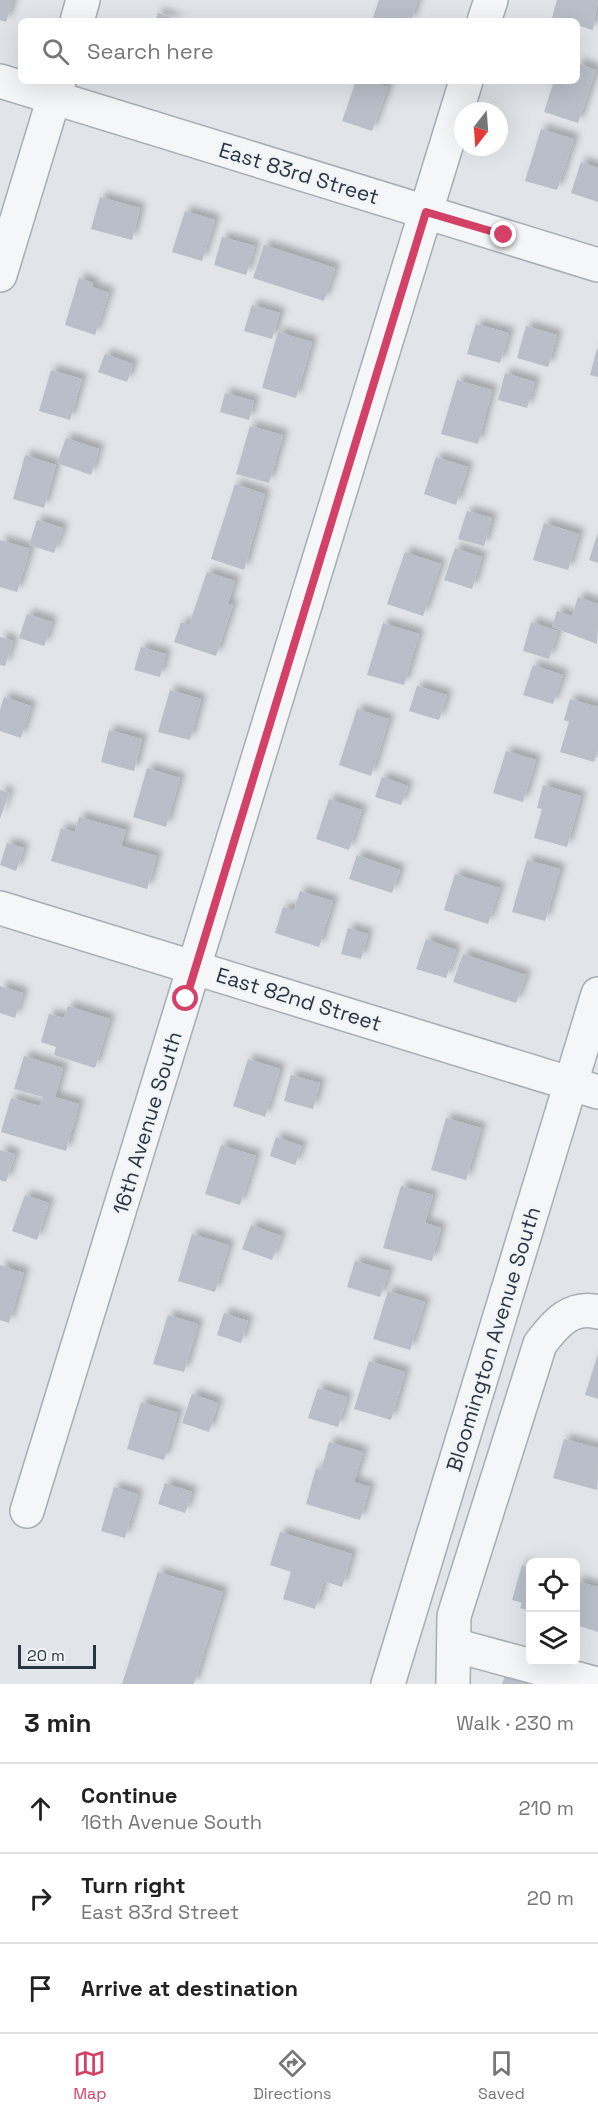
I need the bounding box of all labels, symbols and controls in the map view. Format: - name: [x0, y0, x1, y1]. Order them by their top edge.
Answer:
- search box: [18, 18, 580, 84]
- icon: search: [39, 35, 72, 68]
- text: Search here: [87, 37, 214, 65]
- north arrow: [454, 102, 508, 156]
- street label: East 83rd Street: [216, 136, 382, 210]
- route end: [490, 221, 516, 247]
- street label: East 82nd Street: [213, 961, 385, 1037]
- route start: [172, 985, 198, 1011]
- street label: 16th Avenue South: [106, 1028, 188, 1218]
- street label: Bloomington Avenue South: [440, 1203, 546, 1475]
- map controls: [526, 1558, 580, 1666]
- button: locate: [526, 1558, 580, 1612]
- button: layers: [526, 1612, 580, 1666]
- scale bar: [18, 1642, 96, 1670]
- text: 20 m: [27, 1645, 65, 1666]
- text: 3 min: [24, 1706, 92, 1740]
- text: Walk · 230 m: [456, 1710, 574, 1736]
- text: Continue: [81, 1781, 177, 1809]
- icon: ahead: [24, 1792, 57, 1825]
- text: 210 m: [518, 1795, 574, 1821]
- text: 16th Avenue South: [81, 1809, 262, 1835]
- text: Turn right: [81, 1871, 186, 1899]
- icon: right: [24, 1882, 57, 1915]
- text: 20 m: [527, 1885, 574, 1911]
- text: East 83rd Street: [81, 1899, 239, 1925]
- icon: arrive: [24, 1972, 57, 2005]
- text: Arrive at destination: [81, 1974, 298, 2002]
- tab: Map: [73, 2047, 107, 2104]
- tab: Directions: [253, 2047, 332, 2104]
- tab: Saved: [478, 2047, 525, 2104]

